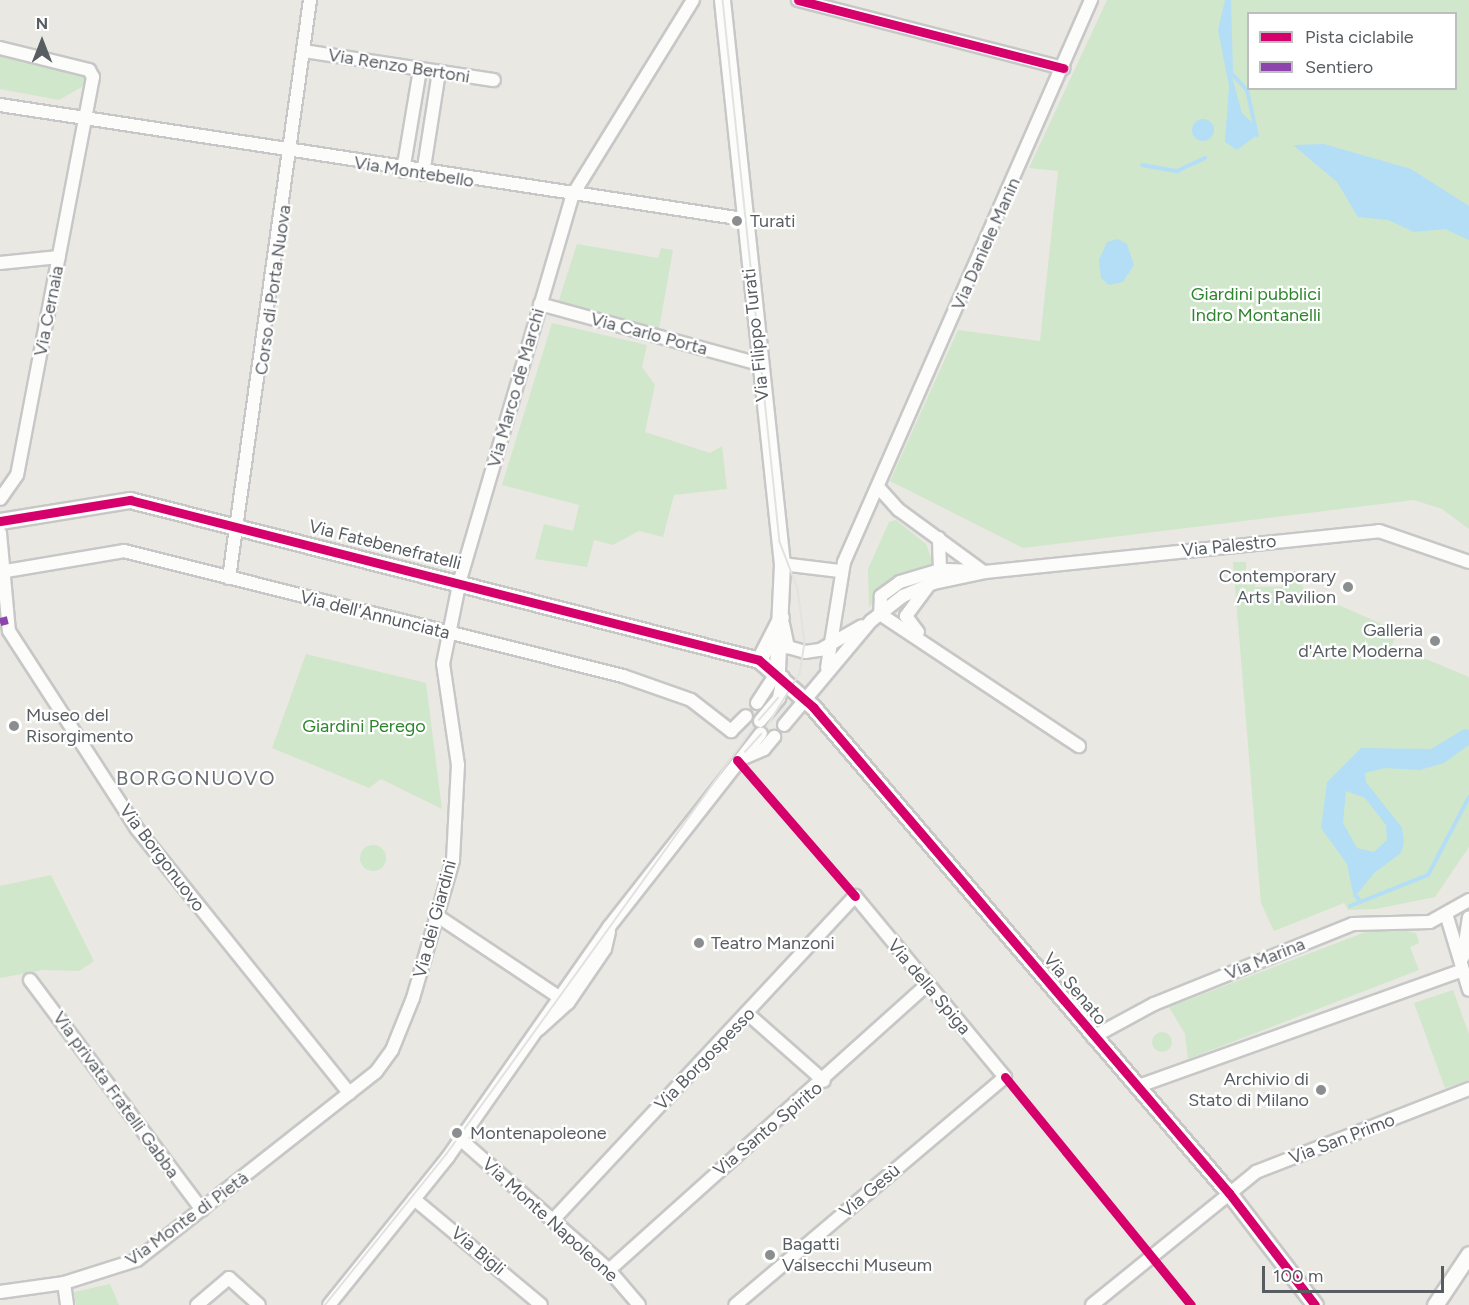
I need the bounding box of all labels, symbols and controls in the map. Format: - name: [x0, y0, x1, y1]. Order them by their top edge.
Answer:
- north arrow: [12, 12, 72, 72]
- legend: [1247, 12, 1457, 90]
- text: N: [36, 14, 48, 33]
- text: Pista ciclabile: [1305, 26, 1414, 48]
- street label: Via Renzo Bertoni: [326, 44, 472, 88]
- text: Sentiero: [1305, 56, 1373, 78]
- street label: Via Montebello: [352, 152, 476, 192]
- street label: Via Daniele Manin: [947, 174, 1025, 314]
- street label: Corso di Porta Nuova: [250, 204, 296, 376]
- place label: Turati: [750, 210, 795, 232]
- marker: Turati: [728, 212, 746, 230]
- street label: Via Cernaia: [30, 264, 68, 358]
- street label: Via Filippo Turati: [738, 267, 774, 403]
- park label: Giardini pubblici Indro Montanelli: [1191, 284, 1321, 326]
- street label: Via Marco de Marchi: [483, 306, 549, 470]
- street label: Via Carlo Porta: [588, 308, 710, 360]
- street label: Via Fatebenefratelli: [306, 516, 464, 574]
- street label: Via Palestro: [1181, 530, 1277, 562]
- place label: Contemporary Arts Pavilion: [1219, 566, 1336, 608]
- marker: Contemporary Arts Pavilion: [1341, 580, 1355, 594]
- street label: Via dell'Annunciata: [298, 586, 452, 644]
- place label: Galleria d'Arte Moderna: [1298, 620, 1423, 662]
- marker: Galleria d'Arte Moderna: [1428, 634, 1442, 648]
- place label: Museo del Risorgimento: [26, 705, 133, 748]
- park label: Giardini Perego: [302, 715, 426, 737]
- marker: Museo del Risorgimento: [7, 719, 21, 733]
- district label: BORGONUOVO: [116, 766, 276, 790]
- street label: Via Borgonuovo: [115, 800, 209, 916]
- street label: Via dei Giardini: [409, 858, 461, 980]
- place label: Teatro Manzoni: [711, 932, 835, 954]
- street label: Via Marina: [1222, 933, 1308, 985]
- street label: Via della Spiga: [883, 935, 975, 1039]
- marker: Teatro Manzoni: [692, 936, 706, 950]
- street label: Via Senato: [1039, 949, 1111, 1029]
- street label: Via Borgospesso: [650, 1003, 760, 1115]
- street label: Via privata Fratelli Gabba: [48, 1007, 184, 1183]
- place label: Archivio di Stato di Milano: [1188, 1069, 1309, 1112]
- street label: Via Santo Spirito: [709, 1077, 827, 1181]
- marker: Archivio di Stato di Milano: [1314, 1083, 1328, 1097]
- street label: Via San Primo: [1286, 1109, 1398, 1169]
- place label: Montenapoleone: [470, 1122, 607, 1144]
- marker: Montenapoleone: [448, 1124, 466, 1142]
- street label: Via Monte Napoleone: [478, 1153, 622, 1287]
- street label: Via Gesù: [835, 1160, 905, 1222]
- street label: Via Monte di Pietà: [121, 1167, 253, 1271]
- street label: Via Bigli: [446, 1222, 510, 1280]
- place label: Bagatti Valsecchi Museum: [782, 1234, 932, 1276]
- marker: Bagatti Valsecchi Museum: [763, 1248, 777, 1262]
- scale bar: [1265, 1254, 1446, 1292]
- text: 100 m: [1273, 1265, 1323, 1287]

